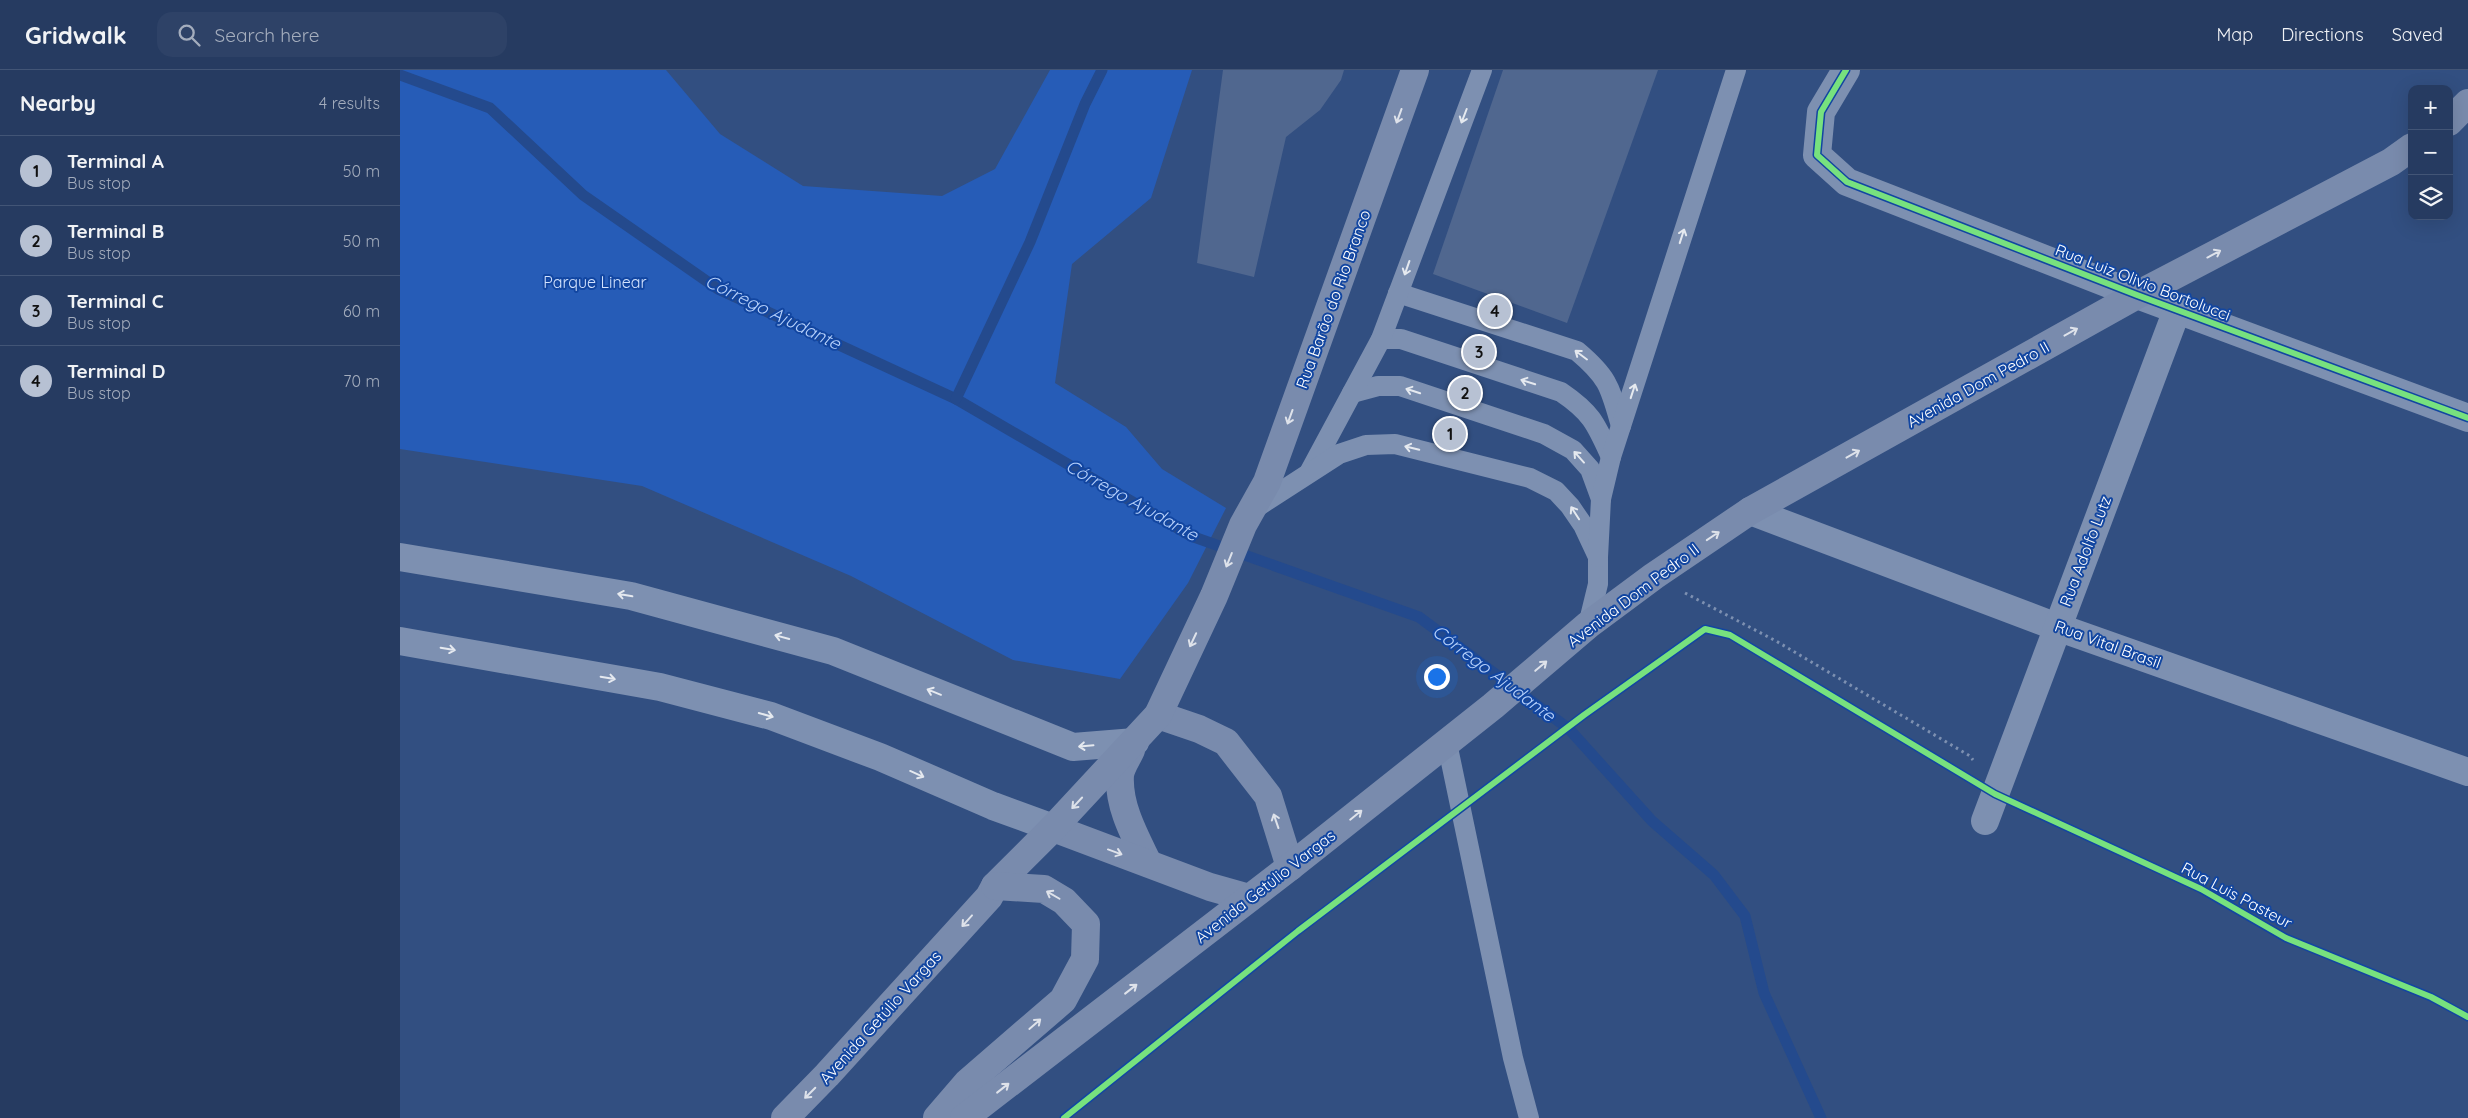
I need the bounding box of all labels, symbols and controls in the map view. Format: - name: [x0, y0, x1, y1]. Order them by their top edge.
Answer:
- search box: [157, 12, 507, 57]
- text: Gridwalk: [25, 20, 127, 50]
- icon: search: [175, 21, 203, 49]
- text: Search here: [215, 23, 319, 47]
- text: Map: [2216, 23, 2253, 46]
- text: Directions: [2281, 23, 2364, 46]
- text: Saved: [2392, 23, 2443, 46]
- map controls: [2408, 85, 2453, 220]
- button: +: [2408, 85, 2453, 130]
- text: Nearby: [20, 90, 96, 116]
- text: 4 results: [319, 93, 380, 113]
- one-way arrow: [1459, 107, 1468, 123]
- one-way arrow: [1394, 108, 1403, 123]
- button: −: [2408, 130, 2453, 175]
- text: Terminal A: [67, 149, 164, 173]
- text: 1: [33, 161, 39, 181]
- text: 50 m: [343, 161, 380, 181]
- text: Bus stop: [67, 173, 131, 193]
- button: layers: [2408, 175, 2453, 220]
- street label: Rua Barão do Rio Branco: [1291, 207, 1375, 391]
- text: Terminal B: [67, 219, 164, 243]
- one-way arrow: [1678, 228, 1688, 244]
- text: 2: [31, 231, 41, 251]
- text: 50 m: [343, 231, 380, 251]
- street label: Rua Luiz Olivio Bortolucci: [2053, 239, 2233, 325]
- text: Bus stop: [67, 243, 131, 263]
- one-way arrow: [2206, 249, 2221, 258]
- one-way arrow: [1402, 259, 1411, 275]
- water label: Córrego Ajudante: [701, 269, 845, 355]
- park label: Parque Linear: [543, 272, 647, 292]
- text: Terminal C: [67, 289, 164, 313]
- pin: 4: [1479, 292, 1511, 330]
- text: 3: [32, 301, 40, 321]
- text: 60 m: [343, 301, 380, 321]
- text: Bus stop: [67, 313, 131, 333]
- one-way arrow: [2064, 326, 2078, 336]
- pin: 3: [1463, 333, 1495, 371]
- street label: Avenida Dom Pedro II: [1903, 336, 2053, 432]
- one-way arrow: [1575, 350, 1588, 361]
- text: Terminal D: [67, 359, 165, 383]
- text: 4: [31, 371, 41, 391]
- text: 70 m: [343, 371, 380, 391]
- pin: 2: [1449, 374, 1481, 412]
- one-way arrow: [1520, 376, 1536, 386]
- text: Bus stop: [67, 383, 131, 403]
- one-way arrow: [1628, 383, 1638, 399]
- one-way arrow: [1406, 385, 1422, 395]
- one-way arrow: [1285, 409, 1294, 424]
- pin: 1: [1434, 415, 1466, 453]
- one-way arrow: [1405, 443, 1421, 453]
- one-way arrow: [1845, 448, 1860, 458]
- one-way arrow: [1573, 450, 1585, 463]
- water label: Córrego Ajudante: [1062, 454, 1203, 546]
- street label: Rua Adolfo Lutz: [2055, 493, 2115, 609]
- one-way arrow: [1570, 507, 1580, 521]
- one-way arrow: [1706, 531, 1720, 541]
- street label: Avenida Dom Pedro II: [1563, 539, 1703, 651]
- one-way arrow: [1223, 553, 1232, 568]
- one-way arrow: [617, 590, 633, 600]
- street label: Rua Vital Brasil: [2052, 616, 2164, 672]
- water label: Córrego Ajudante: [1428, 619, 1561, 727]
- one-way arrow: [774, 632, 790, 641]
- one-way arrow: [1188, 632, 1198, 647]
- one-way arrow: [440, 645, 456, 655]
- one-way arrow: [1534, 661, 1547, 672]
- your location: [1424, 664, 1450, 690]
- one-way arrow: [600, 673, 616, 683]
- one-way arrow: [927, 686, 942, 695]
- one-way arrow: [758, 711, 774, 721]
- one-way arrow: [1078, 741, 1094, 751]
- one-way arrow: [909, 769, 924, 779]
- one-way arrow: [1071, 796, 1083, 809]
- one-way arrow: [1349, 810, 1362, 821]
- one-way arrow: [1271, 813, 1280, 829]
- street label: Avenida Getúlio Vargas: [1191, 825, 1339, 947]
- one-way arrow: [1107, 848, 1122, 857]
- street label: Rua Luis Pasteur: [2178, 857, 2296, 933]
- one-way arrow: [1047, 889, 1061, 899]
- one-way arrow: [961, 915, 973, 928]
- street label: Avenida Getúlio Vargas: [815, 946, 945, 1088]
- one-way arrow: [1124, 983, 1137, 994]
- one-way arrow: [1029, 1018, 1042, 1030]
- one-way arrow: [996, 1083, 1009, 1094]
- one-way arrow: [804, 1087, 816, 1099]

